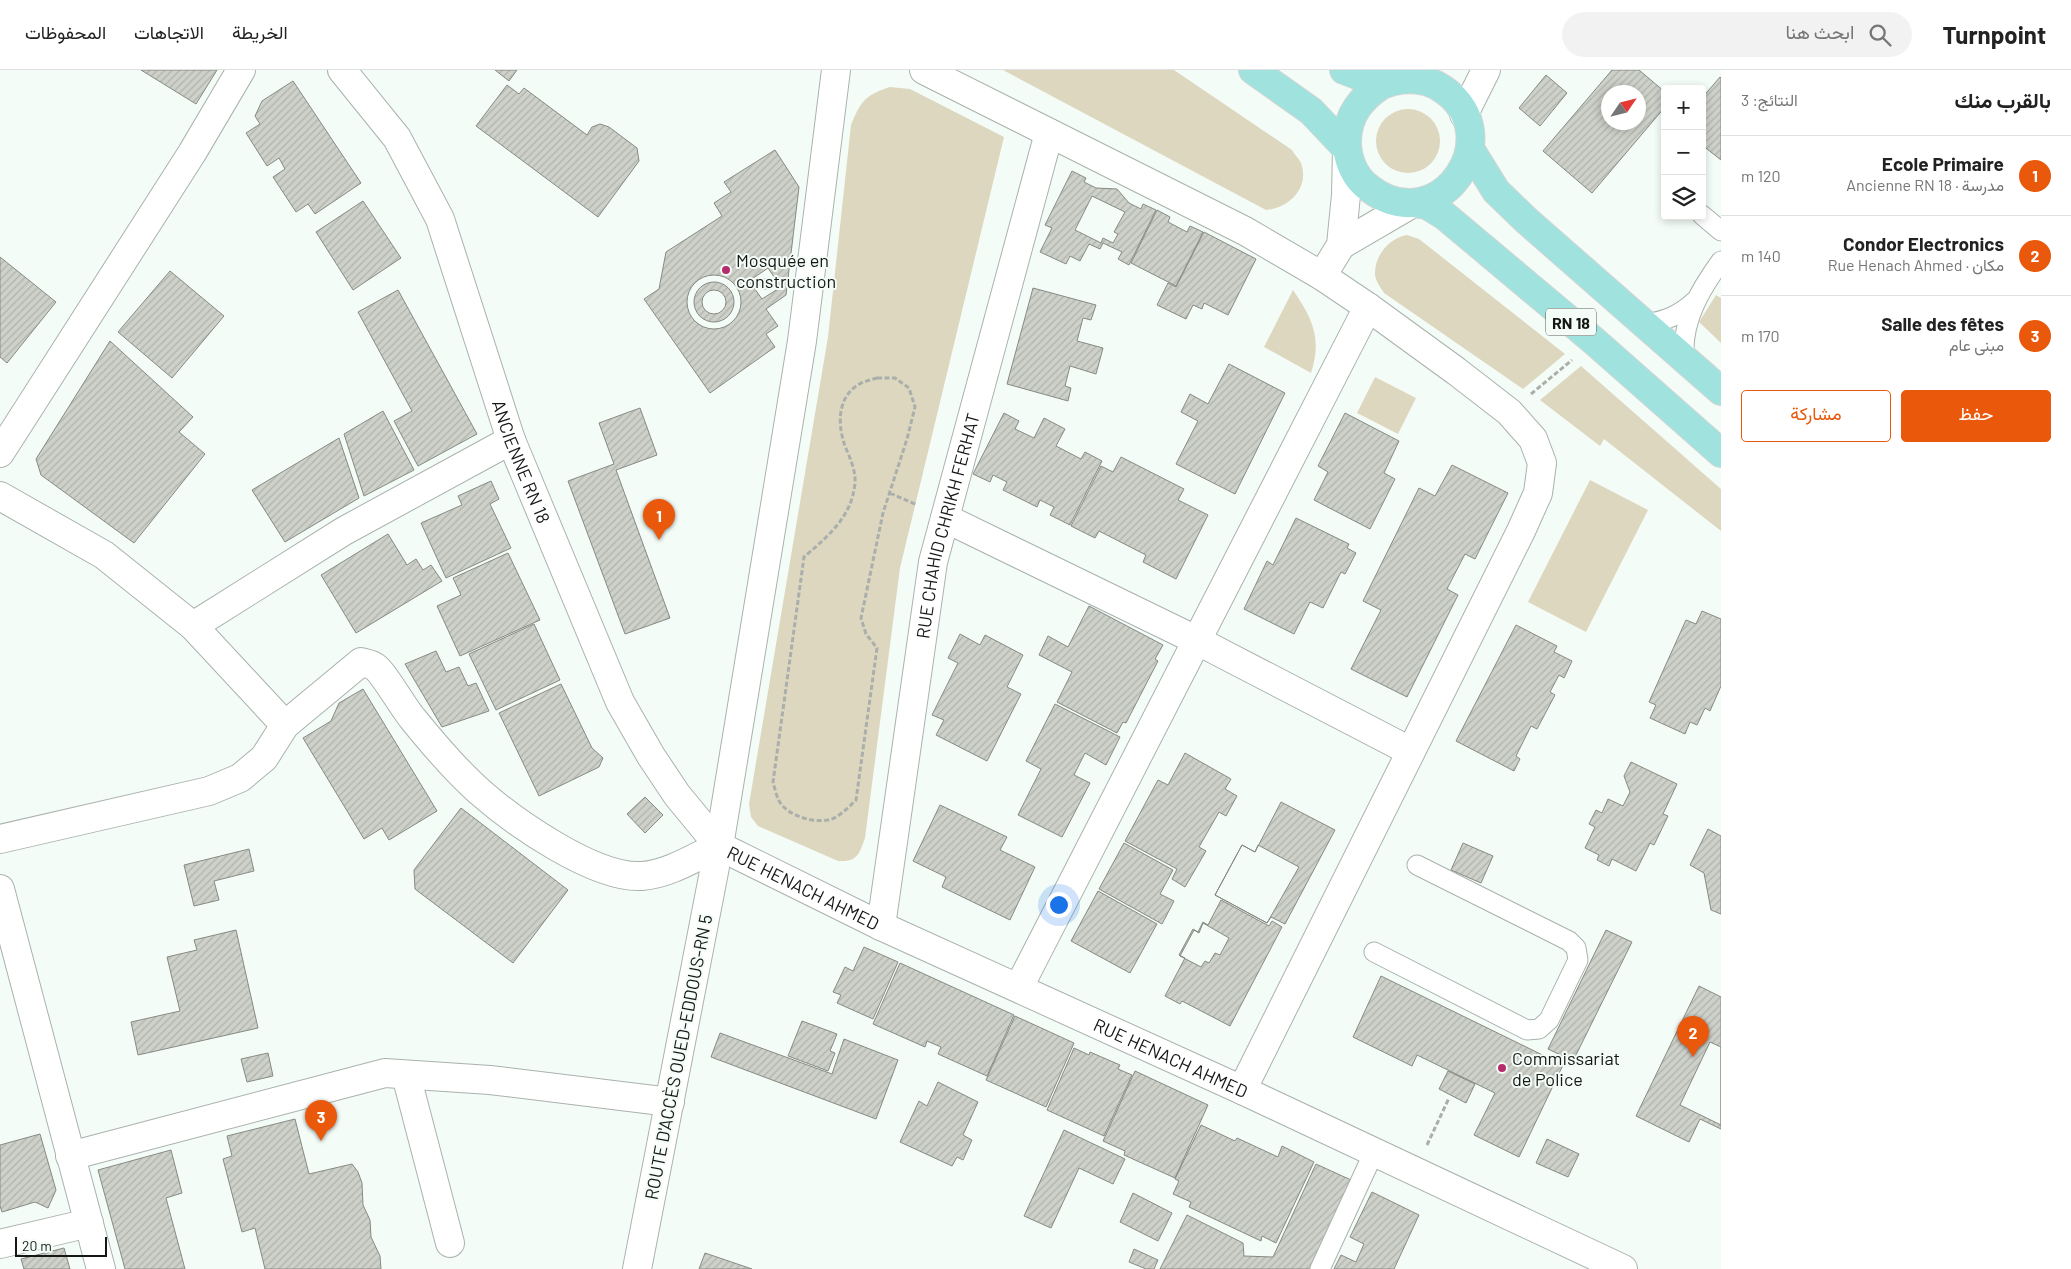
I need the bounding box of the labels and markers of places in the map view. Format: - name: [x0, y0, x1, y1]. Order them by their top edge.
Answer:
- place label: Mosquée en construction: [736, 249, 836, 292]
- marker: Mosquée en construction: [720, 264, 732, 276]
- pin: 1: [643, 499, 675, 540]
- pin: 2: [1677, 1016, 1709, 1057]
- place label: Commissariat de Police: [1512, 1047, 1620, 1090]
- marker: Commissariat de Police: [1496, 1062, 1508, 1074]
- pin: 3: [305, 1100, 337, 1141]

